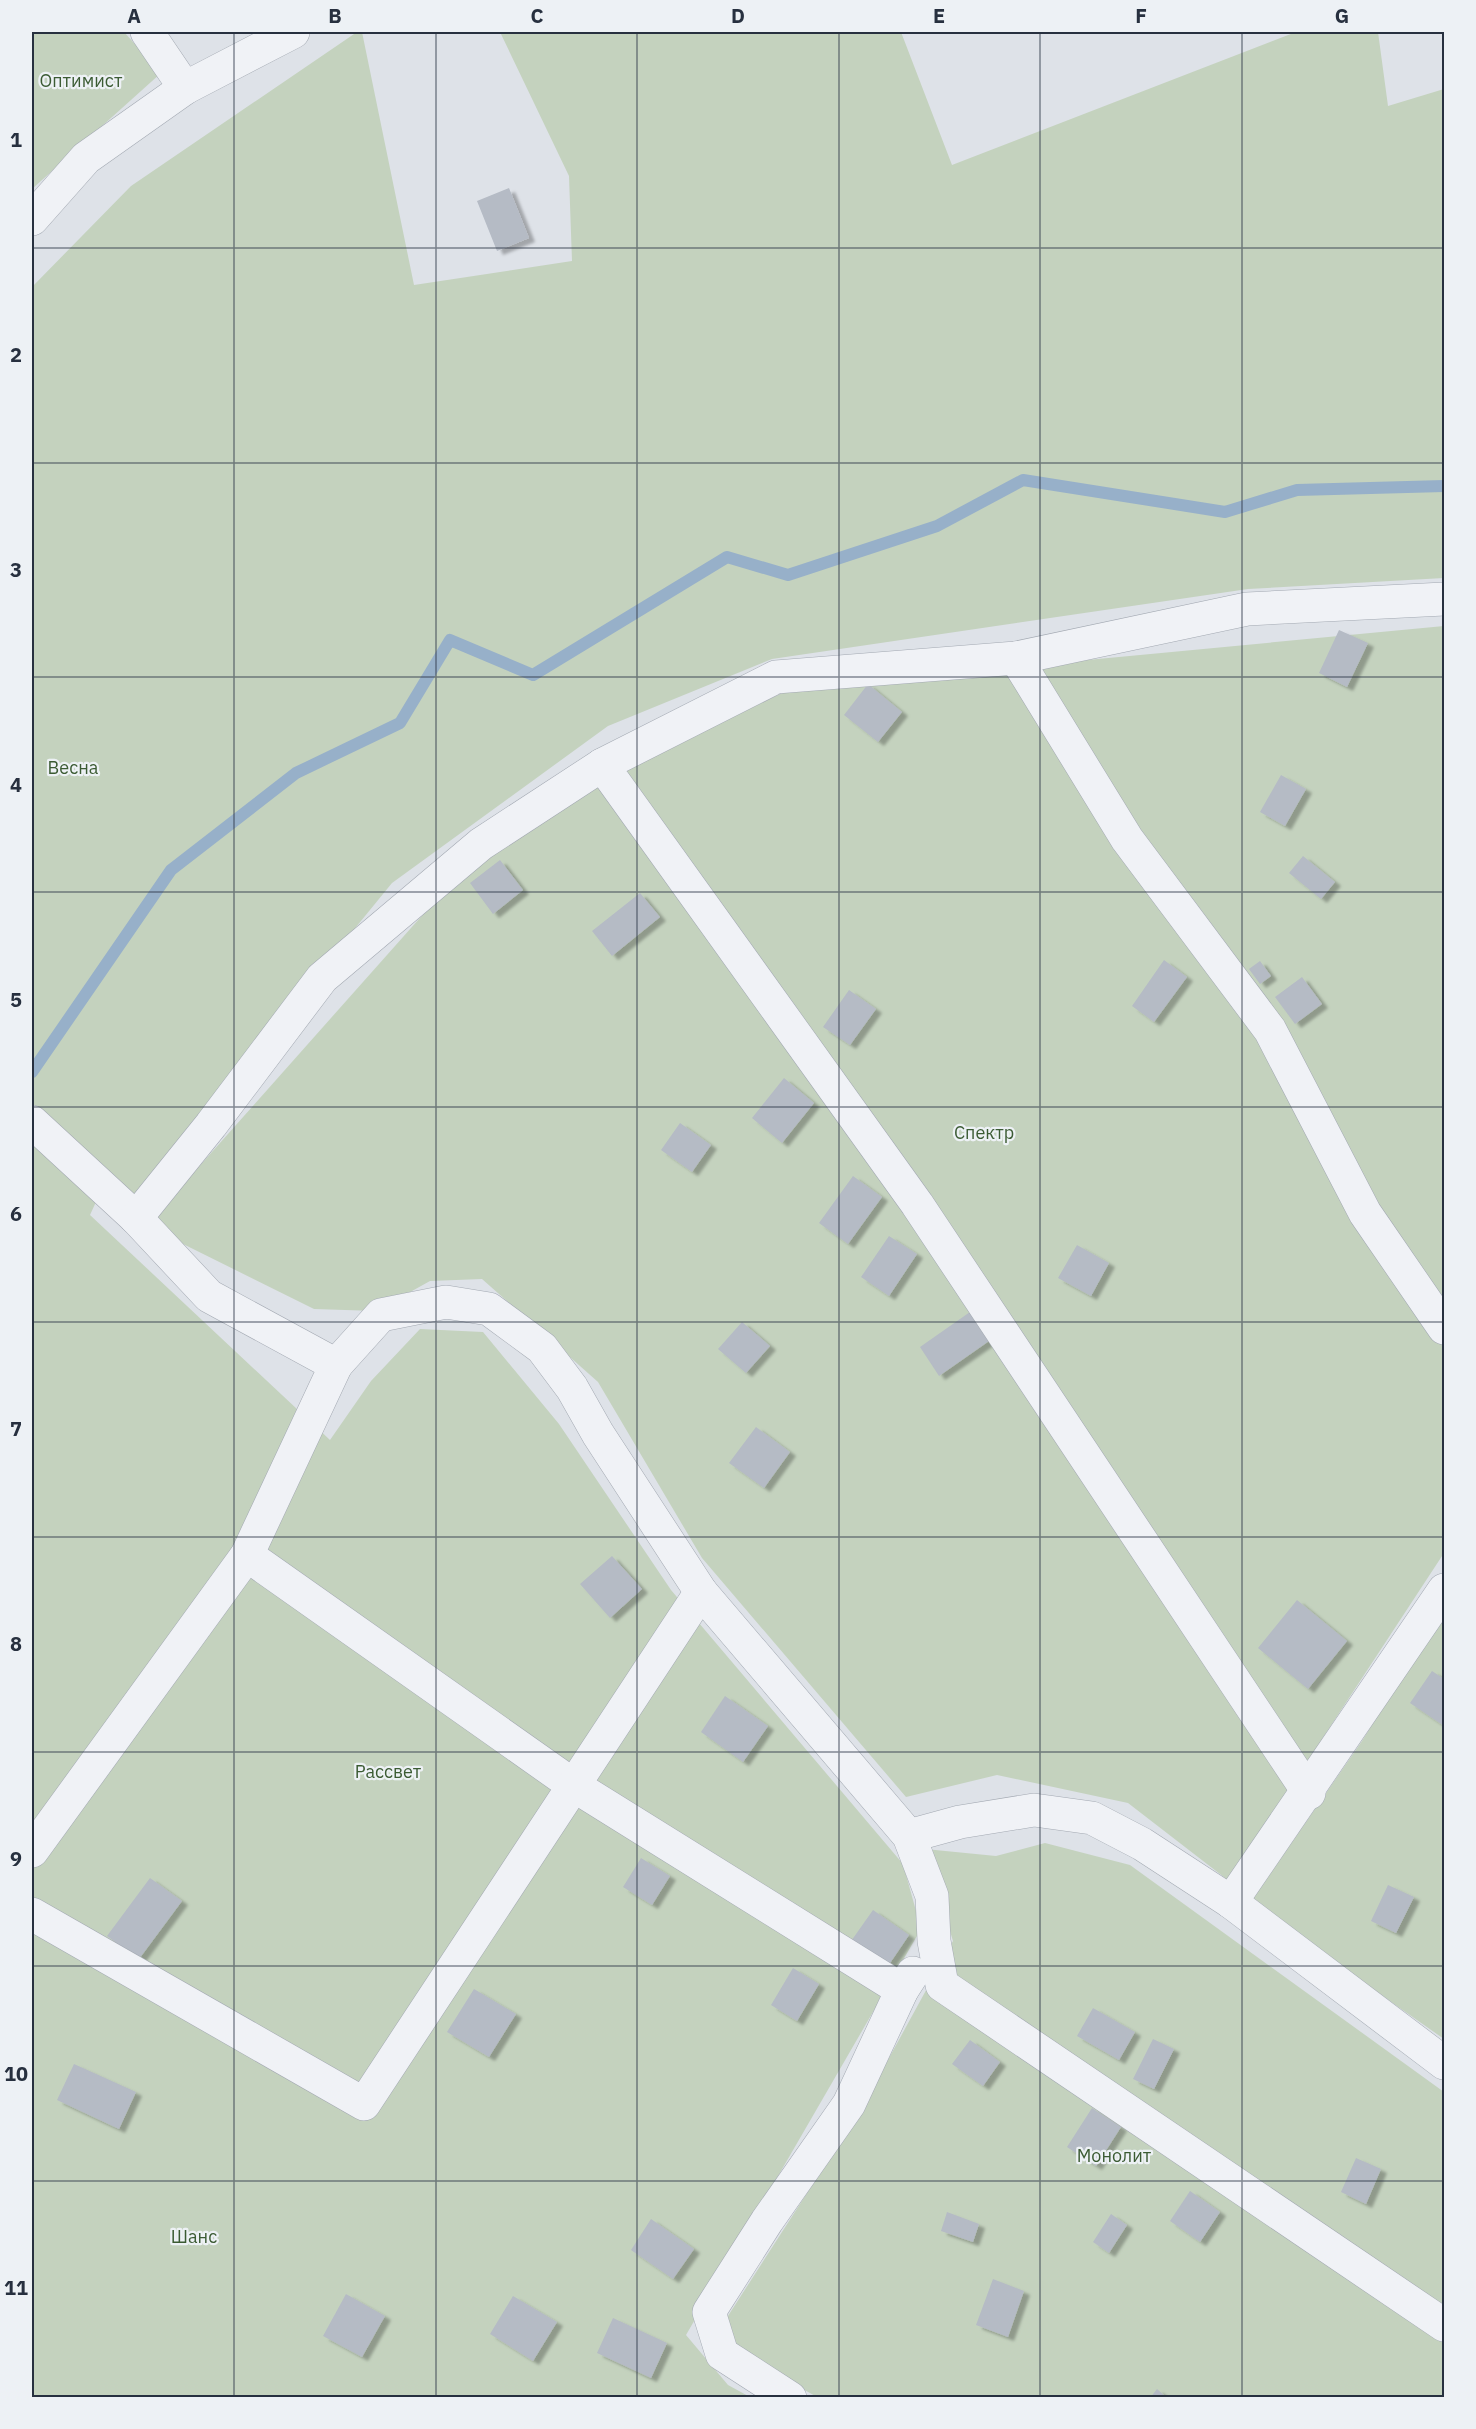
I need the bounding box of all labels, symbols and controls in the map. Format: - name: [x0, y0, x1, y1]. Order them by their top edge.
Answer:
- text: A: [127, 2, 141, 29]
- text: B: [328, 2, 342, 29]
- text: C: [530, 2, 544, 29]
- text: D: [731, 2, 745, 29]
- text: E: [933, 2, 945, 29]
- text: F: [1135, 2, 1147, 29]
- text: G: [1335, 2, 1349, 29]
- park label: Оптимист: [40, 69, 123, 92]
- text: 1: [10, 126, 22, 153]
- text: 2: [10, 341, 22, 368]
- text: 3: [10, 556, 22, 583]
- park label: Весна: [48, 756, 99, 779]
- text: 4: [10, 771, 22, 798]
- text: 5: [10, 986, 22, 1013]
- park label: Спектр: [954, 1121, 1014, 1144]
- text: 6: [10, 1200, 22, 1227]
- text: 7: [10, 1415, 22, 1442]
- text: 8: [10, 1630, 22, 1657]
- park label: Рассвет: [355, 1760, 422, 1783]
- text: 9: [10, 1845, 22, 1872]
- text: 10: [4, 2060, 28, 2087]
- park label: Монолит: [1077, 2144, 1152, 2167]
- park label: Шанс: [171, 2225, 217, 2248]
- text: 11: [4, 2274, 28, 2301]

